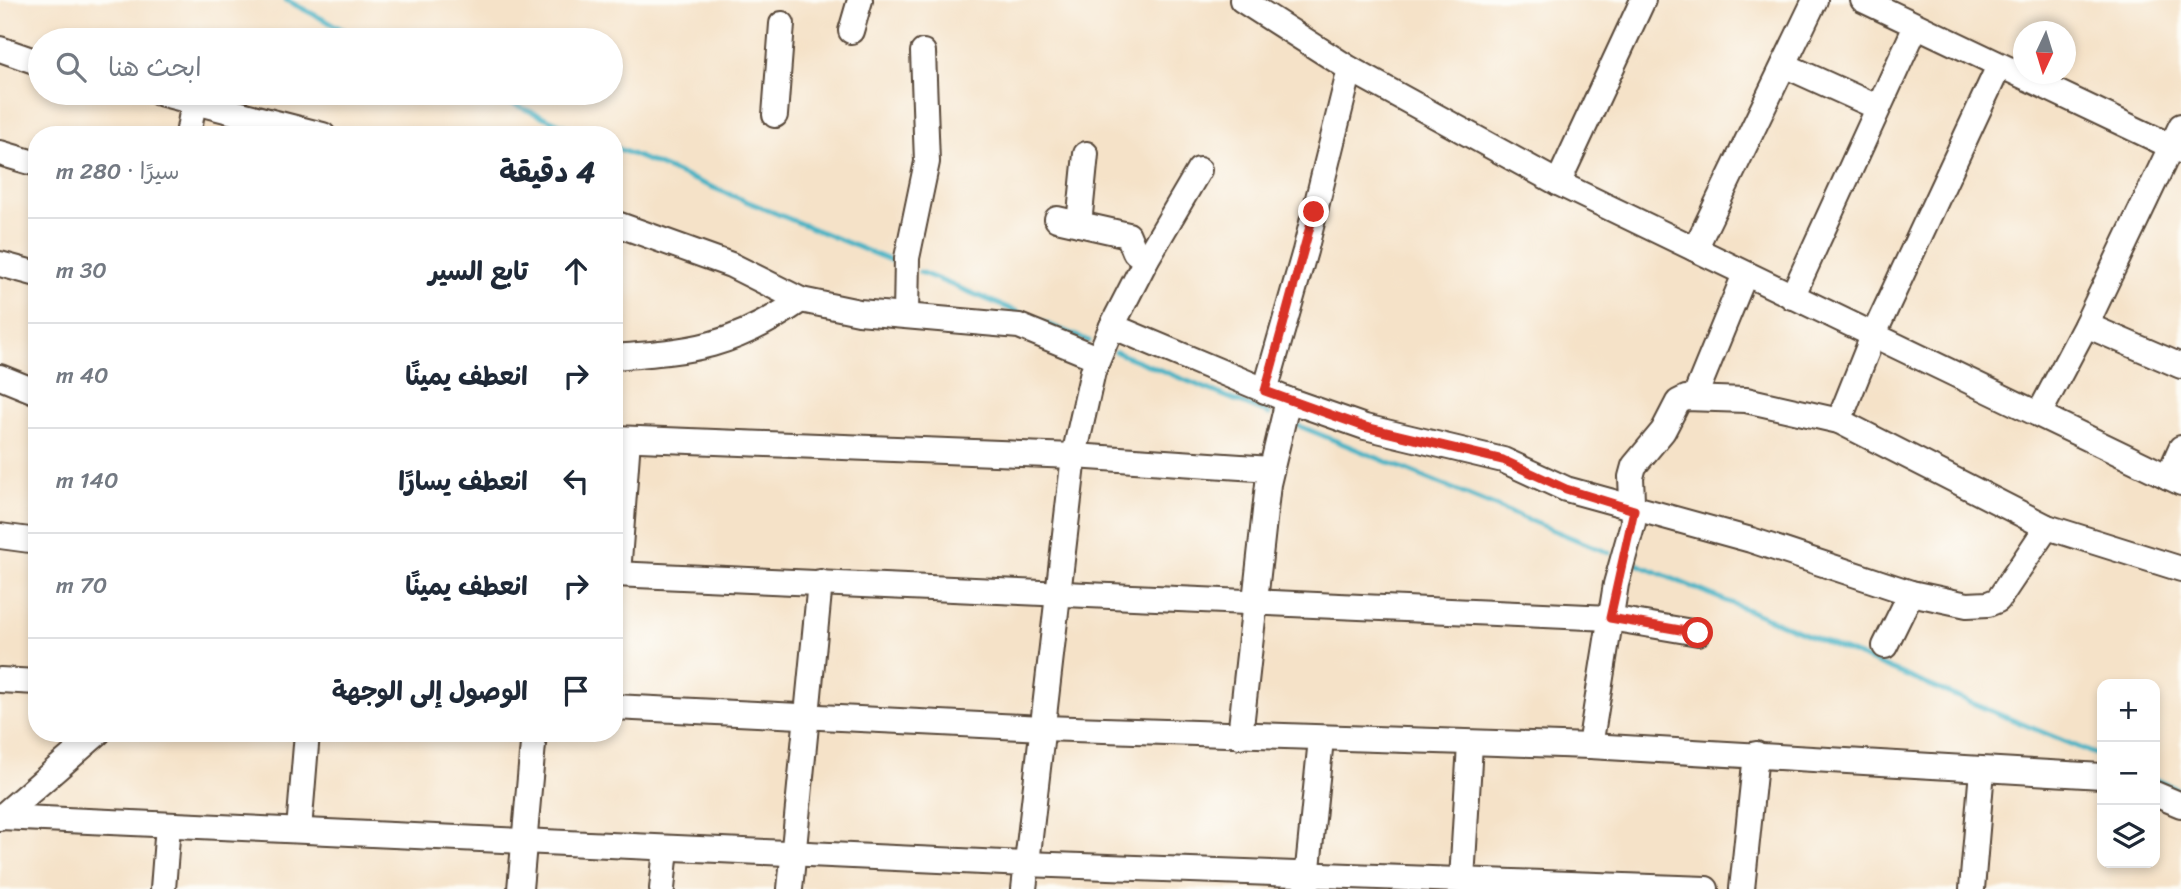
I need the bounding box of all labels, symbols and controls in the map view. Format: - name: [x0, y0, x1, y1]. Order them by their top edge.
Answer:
- north arrow: [2013, 21, 2076, 84]
- search box: [28, 28, 623, 105]
- text: ابحث هنا: [108, 44, 202, 90]
- icon: search: [52, 48, 90, 86]
- text: 4 دقيقة: [499, 145, 595, 199]
- text: سيرًا · 280 m: [56, 151, 180, 192]
- route end: [1298, 196, 1329, 227]
- text: تابع السير: [429, 248, 528, 294]
- text: 30 m: [56, 250, 107, 291]
- icon: ahead: [557, 252, 595, 290]
- text: انعطف يمينًا: [405, 353, 528, 399]
- text: 40 m: [56, 355, 109, 396]
- icon: right: [557, 357, 595, 395]
- text: انعطف يسارًا: [398, 458, 528, 504]
- text: 140 m: [56, 460, 118, 501]
- icon: left: [557, 462, 595, 500]
- text: انعطف يمينًا: [405, 563, 528, 609]
- text: 70 m: [56, 565, 107, 606]
- icon: right: [557, 567, 595, 605]
- route start: [1682, 617, 1713, 648]
- text: الوصول إلى الوجهة: [332, 668, 528, 714]
- icon: arrive: [557, 672, 595, 710]
- map controls: [2097, 679, 2160, 868]
- button: +: [2097, 679, 2160, 742]
- button: −: [2097, 742, 2160, 805]
- button: layers: [2097, 805, 2160, 868]

